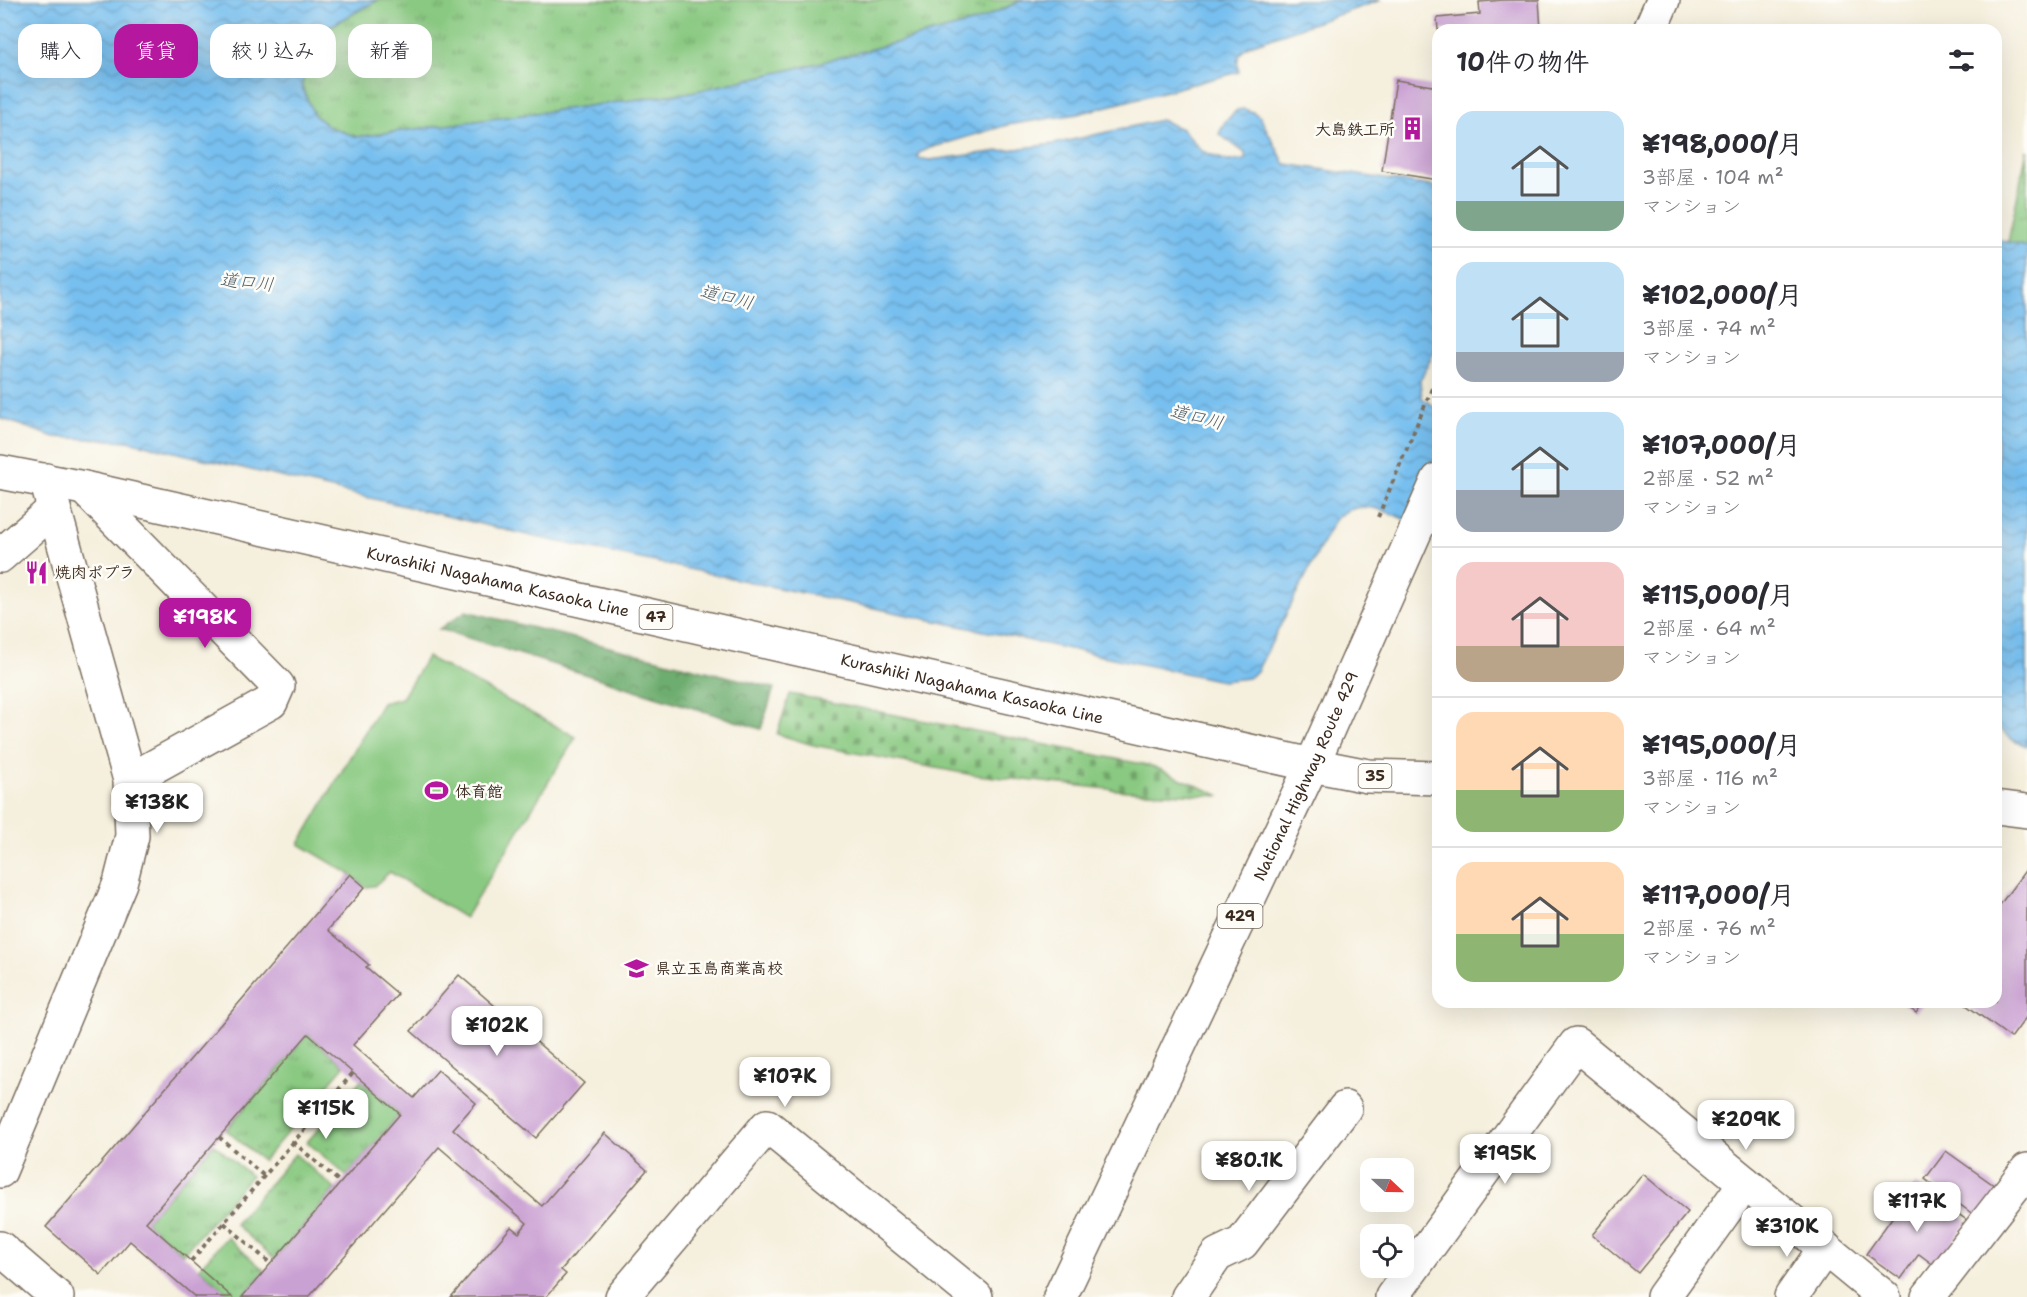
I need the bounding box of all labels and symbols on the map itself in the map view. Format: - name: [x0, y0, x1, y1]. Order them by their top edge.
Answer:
- building icon: 大島鉄工所: [1400, 116, 1426, 142]
- place label: 大島鉄工所: [1315, 119, 1395, 140]
- water label: 道口川: [219, 267, 275, 297]
- water label: 道口川: [698, 279, 756, 315]
- water label: 道口川: [1168, 399, 1226, 435]
- street label: Kurashiki Nagahama Kasaoka Line: [365, 542, 631, 622]
- restaurant icon: 焼肉ポプラ: [24, 559, 50, 585]
- place label: 焼肉ポプラ: [55, 562, 135, 583]
- pin: ¥198K: [163, 598, 247, 649]
- road number: 47: [640, 605, 672, 629]
- street label: Kurashiki Nagahama Kasaoka Line: [839, 649, 1105, 729]
- street label: National Highway Route 429: [1249, 668, 1363, 884]
- road number: 35: [1358, 764, 1392, 788]
- sports icon: 体育館: [424, 778, 450, 804]
- place label: 体育館: [455, 781, 503, 802]
- pin: ¥138K: [115, 783, 199, 834]
- road number: 429: [1218, 904, 1262, 928]
- school or university icon: 県立玉島商業高校: [624, 955, 650, 981]
- place label: 県立玉島商業高校: [655, 958, 783, 979]
- pin: ¥102K: [455, 1006, 539, 1057]
- pin: ¥107K: [743, 1057, 827, 1108]
- pin: ¥115K: [284, 1089, 368, 1140]
- pin: ¥209K: [1704, 1100, 1788, 1151]
- pin: ¥195K: [1463, 1134, 1547, 1185]
- pin: ¥80.1K: [1200, 1141, 1298, 1192]
- north arrow: [1360, 1158, 1414, 1212]
- pin: ¥117K: [1875, 1182, 1959, 1233]
- pin: ¥310K: [1745, 1207, 1829, 1258]

